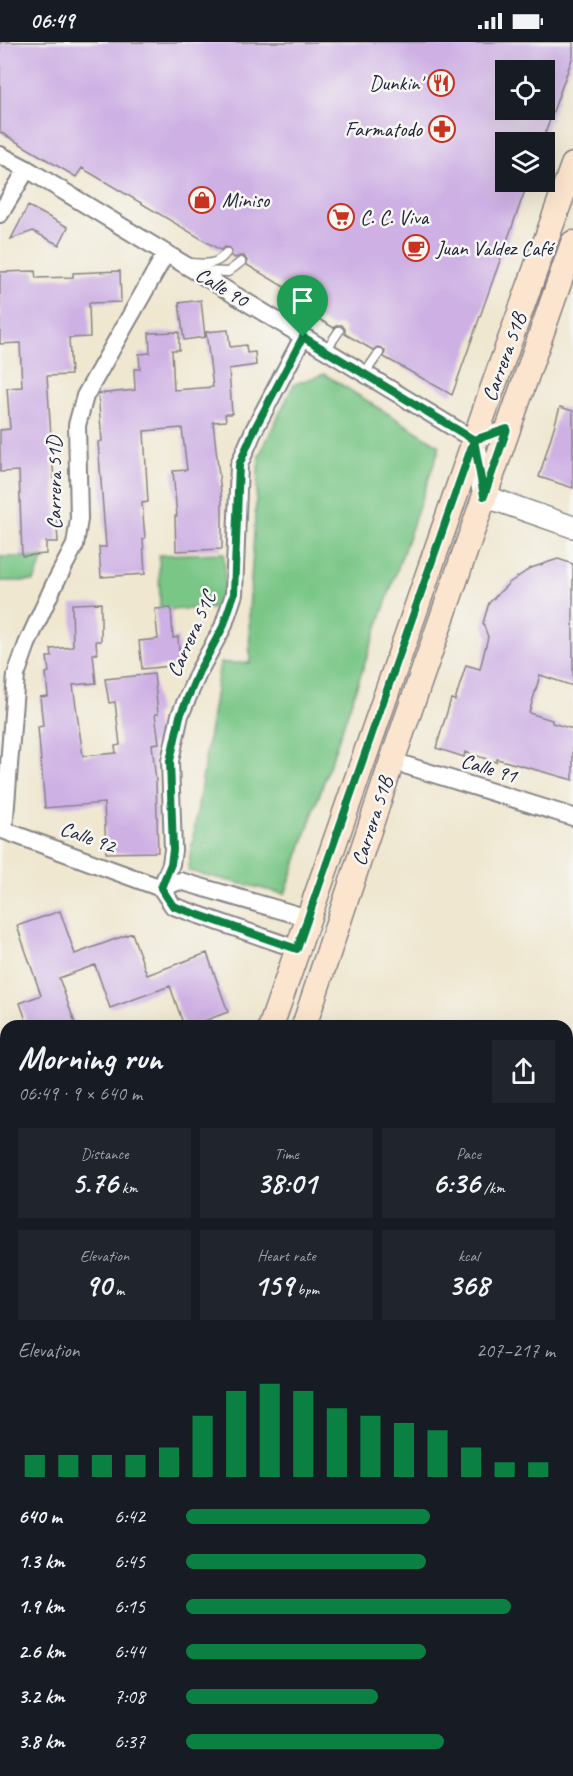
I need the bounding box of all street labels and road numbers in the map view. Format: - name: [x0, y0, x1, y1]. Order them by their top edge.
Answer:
- street label: Calle 90: [191, 261, 254, 314]
- street label: Carrera 51B: [476, 307, 533, 405]
- street label: Carrera 51D: [41, 434, 67, 530]
- street label: Carrera 51C: [161, 585, 222, 681]
- street label: Calle 91: [458, 747, 522, 789]
- street label: Carrera 51B: [345, 771, 399, 869]
- street label: Calle 92: [57, 815, 121, 859]

